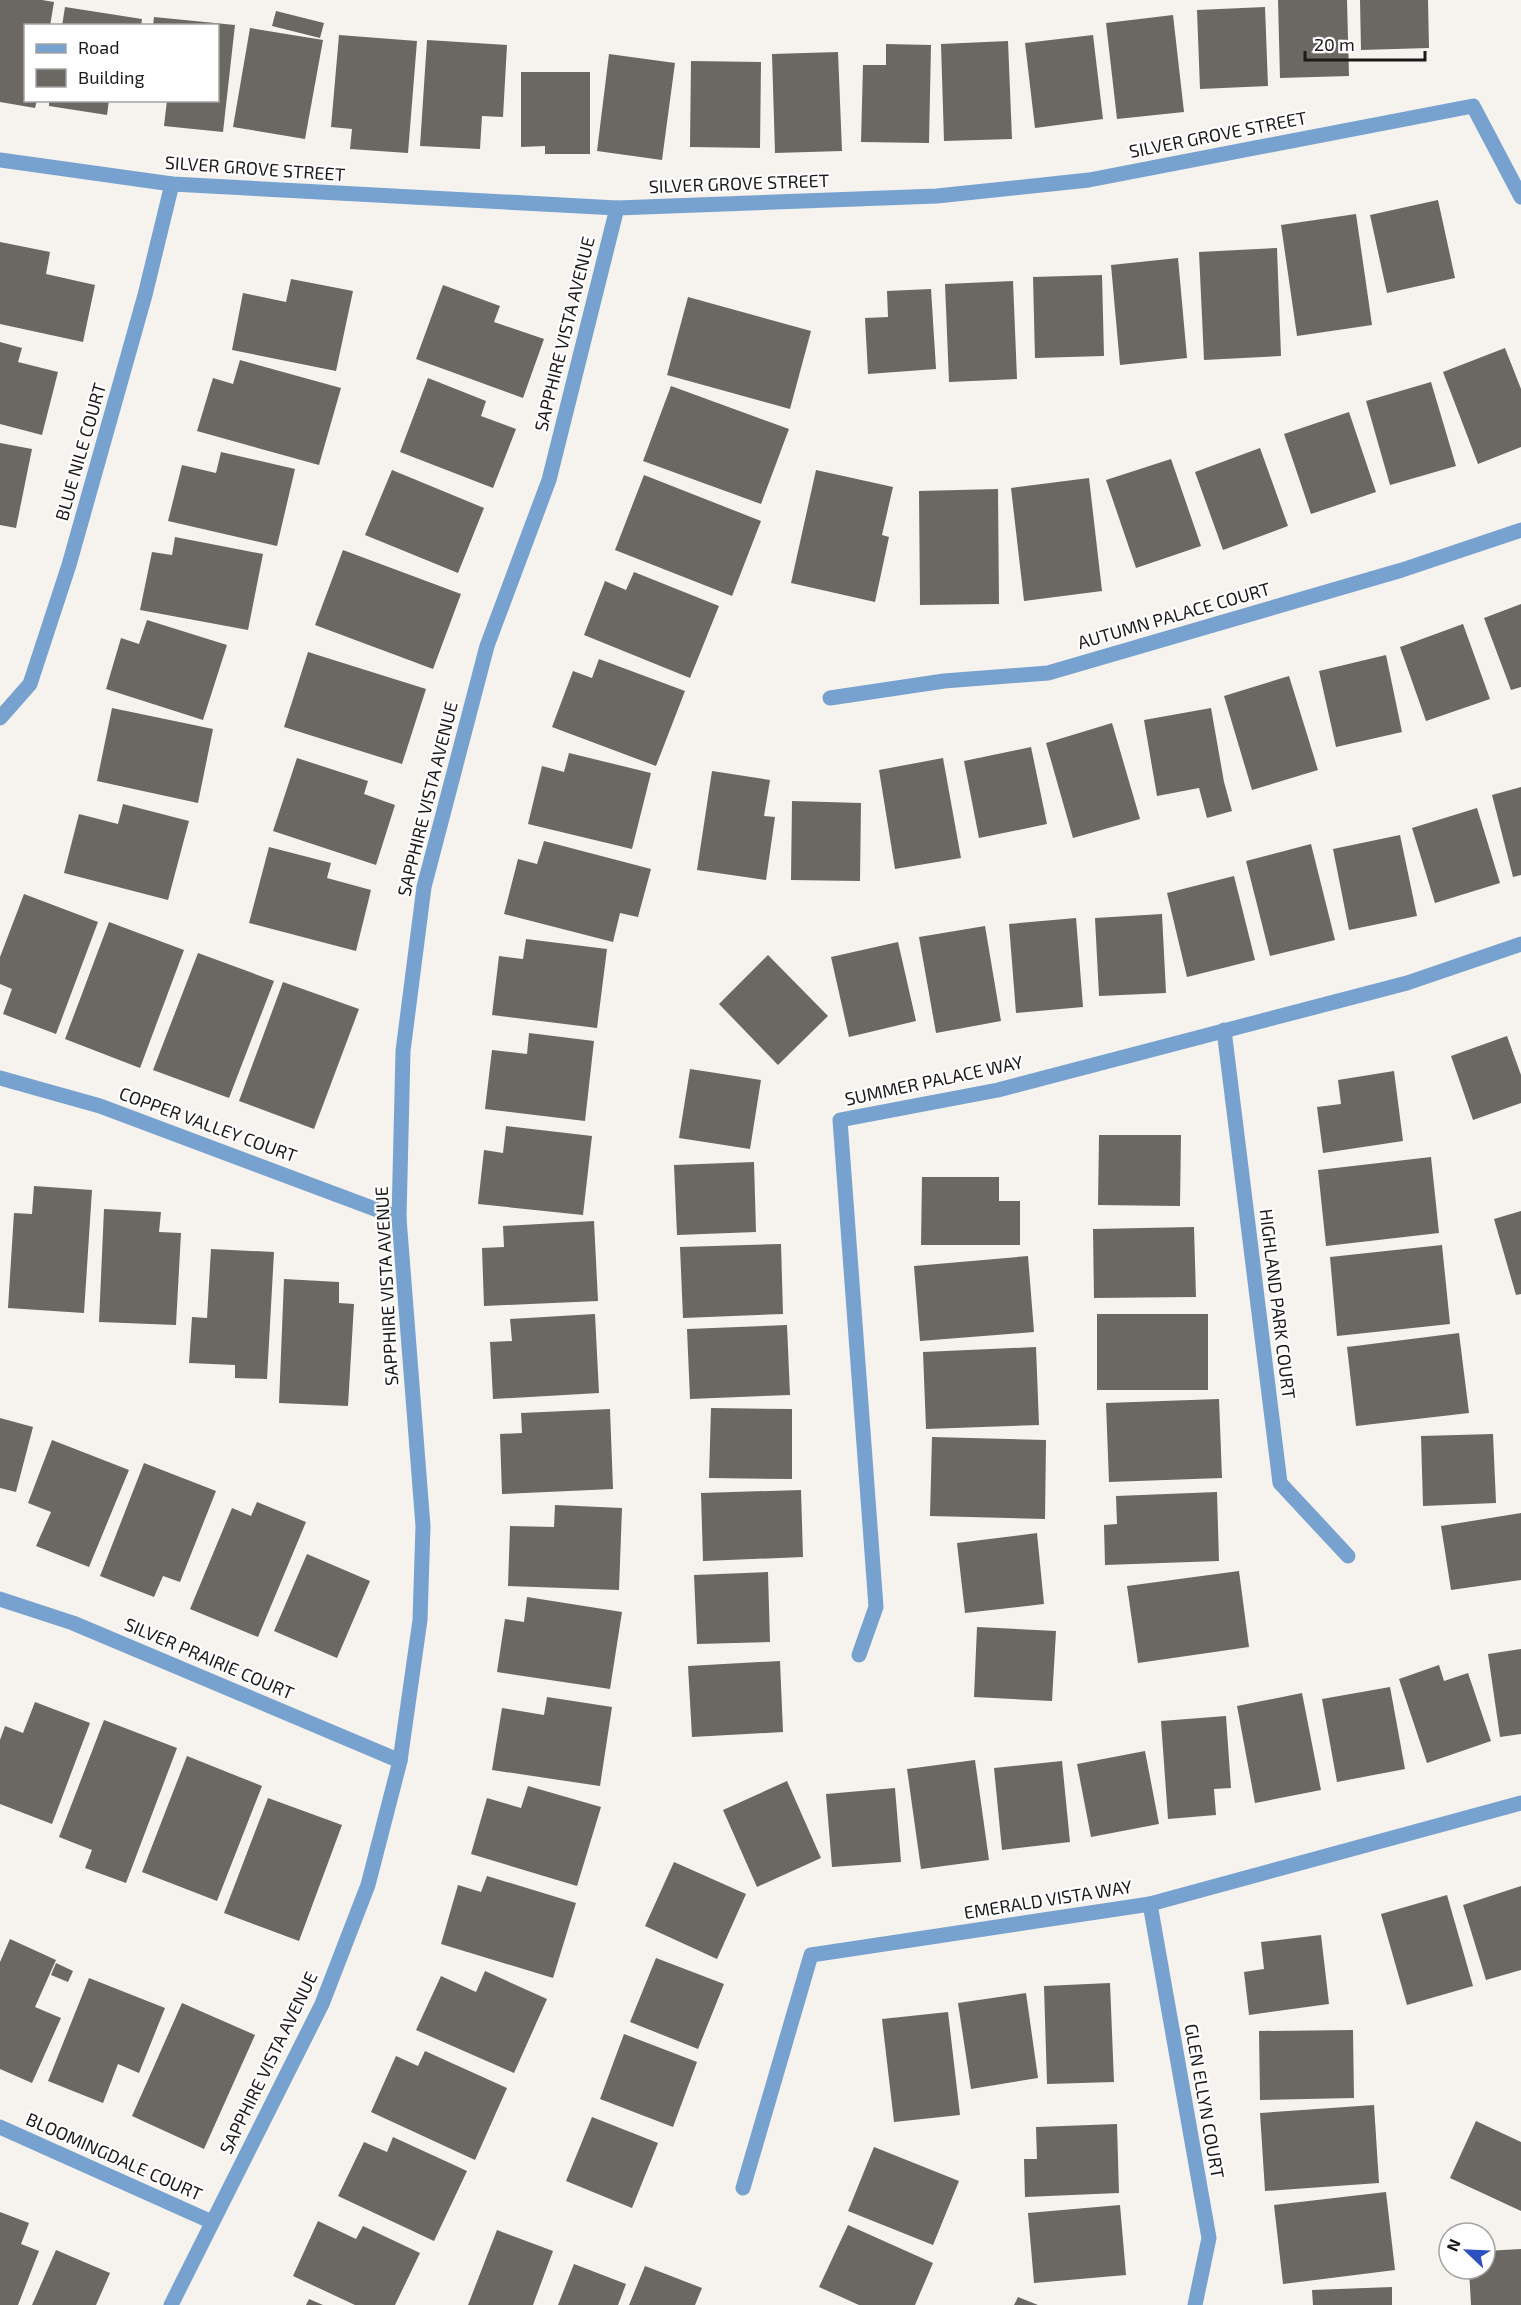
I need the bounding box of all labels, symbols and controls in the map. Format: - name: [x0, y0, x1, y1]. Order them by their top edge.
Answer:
- legend: [24, 24, 219, 102]
- scale bar: [1305, 24, 1425, 62]
- text: 20 m: [1314, 33, 1355, 55]
- text: Road: [78, 36, 119, 58]
- text: Building: [78, 66, 145, 88]
- street label: SILVER GROVE STREET: [1127, 106, 1309, 162]
- street label: SILVER GROVE STREET: [164, 151, 346, 185]
- street label: SILVER GROVE STREET: [648, 169, 830, 197]
- street label: SAPPHIRE VISTA AVENUE: [529, 234, 599, 433]
- street label: BLUE NILE COURT: [50, 380, 110, 523]
- street label: AUTUMN PALACE COURT: [1075, 577, 1273, 653]
- street label: SAPPHIRE VISTA AVENUE: [392, 699, 462, 898]
- street label: SUMMER PALACE WAY: [843, 1050, 1026, 1110]
- street label: COPPER VALLEY COURT: [116, 1082, 301, 1167]
- street label: SAPPHIRE VISTA AVENUE: [370, 1186, 402, 1386]
- street label: HIGHLAND PARK COURT: [1255, 1208, 1301, 1401]
- street label: SILVER PRAIRIE COURT: [121, 1612, 298, 1704]
- street label: EMERALD VISTA WAY: [962, 1875, 1134, 1923]
- street label: SAPPHIRE VISTA AVENUE: [214, 1968, 322, 2157]
- street label: GLEN ELLYN COURT: [1181, 2022, 1230, 2180]
- street label: BLOOMINGDALE COURT: [23, 2107, 206, 2205]
- north arrow: [1437, 2221, 1497, 2281]
- text: N: [1442, 2236, 1464, 2254]

